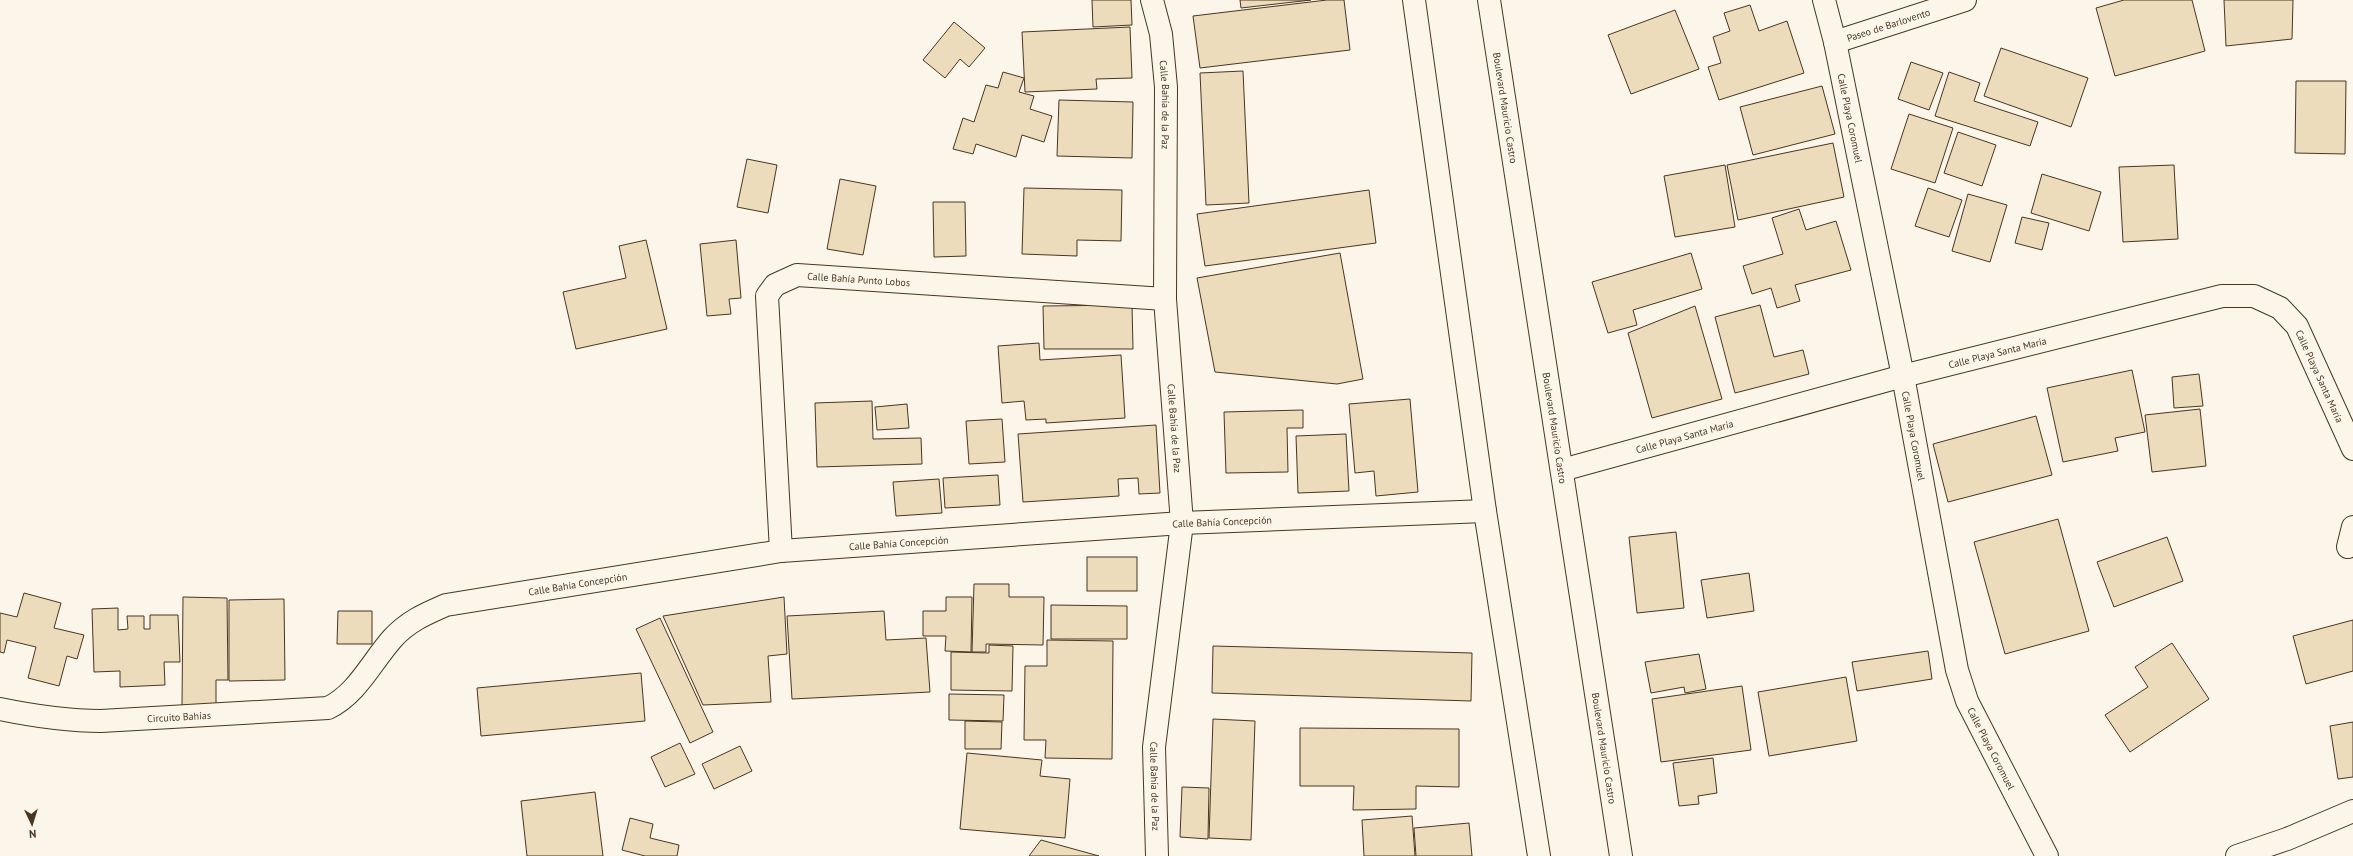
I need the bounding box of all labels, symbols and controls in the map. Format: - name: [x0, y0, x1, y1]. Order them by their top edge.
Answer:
- street label: Paseo de Barlovento: [1845, 6, 1932, 45]
- street label: Boulevard Mauricio Castro: [1490, 51, 1520, 164]
- street label: Calle Bahía de la Paz: [1156, 60, 1172, 149]
- street label: Calle Playa Coromuel: [1835, 72, 1865, 164]
- street label: Calle Bahía Punto Lobos: [807, 270, 911, 289]
- street label: Calle Playa Santa María: [2293, 328, 2346, 425]
- street label: Calle Playa Santa María: [1947, 334, 2048, 371]
- street label: Boulevard Mauricio Castro: [1540, 372, 1569, 484]
- street label: Calle Bahía de la Paz: [1164, 383, 1184, 473]
- street label: Calle Playa Coromuel: [1899, 390, 1928, 482]
- street label: Calle Playa Santa María: [1634, 417, 1735, 456]
- street label: Calle Bahía Concepción: [1172, 513, 1272, 531]
- street label: Calle Bahía Concepción: [849, 533, 949, 553]
- street label: Calle Bahía Concepción: [527, 570, 628, 599]
- street label: Boulevard Mauricio Castro: [1589, 692, 1619, 805]
- street label: Calle Playa Coromuel: [1964, 705, 2018, 792]
- street label: Circuito Bahías: [147, 709, 211, 725]
- street label: Calle Bahía de la Paz: [1147, 741, 1162, 831]
- north arrow: [12, 804, 52, 844]
- text: N: [29, 827, 37, 841]

